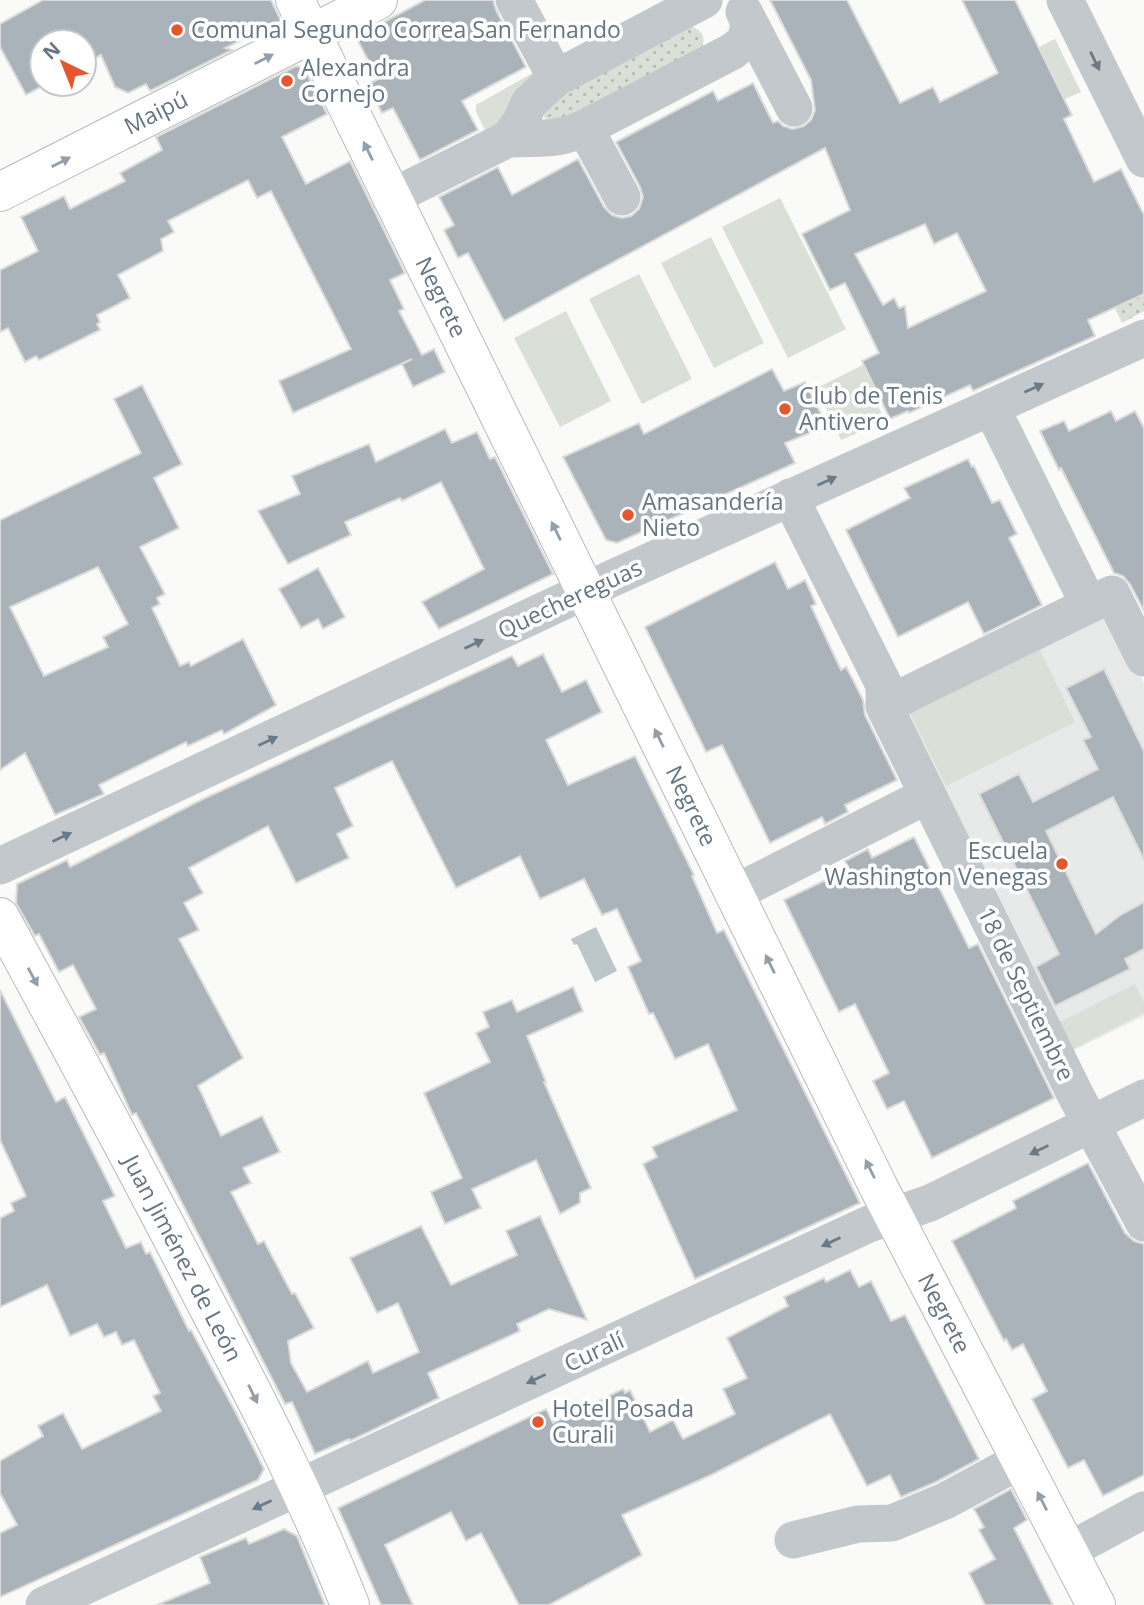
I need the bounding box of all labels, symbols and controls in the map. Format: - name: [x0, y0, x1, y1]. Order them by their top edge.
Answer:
- place label: Comunal Segundo Correa San Fernando: [191, 13, 621, 45]
- marker: Comunal Segundo Correa San Fernando: [169, 22, 185, 38]
- north arrow: [28, 28, 98, 98]
- text: N: [37, 36, 66, 65]
- place label: Alexandra Cornejo: [301, 51, 409, 109]
- one-way arrow: [1090, 51, 1101, 71]
- one-way arrow: [254, 54, 274, 65]
- marker: Alexandra Cornejo: [279, 73, 295, 89]
- street label: Maipú: [118, 82, 193, 141]
- one-way arrow: [362, 141, 373, 161]
- one-way arrow: [51, 156, 71, 167]
- street label: Negrete: [409, 251, 475, 342]
- place label: Club de Tenis Antivero: [799, 379, 943, 437]
- one-way arrow: [1024, 382, 1044, 394]
- marker: Club de Tenis Antivero: [777, 401, 793, 417]
- one-way arrow: [817, 475, 837, 487]
- place label: Amasandería Nieto: [642, 485, 783, 543]
- marker: Amasandería Nieto: [620, 507, 636, 523]
- one-way arrow: [551, 520, 563, 540]
- street label: Quechereguas: [492, 551, 647, 645]
- one-way arrow: [464, 638, 484, 650]
- one-way arrow: [653, 728, 665, 748]
- one-way arrow: [258, 735, 278, 746]
- street label: Negrete: [659, 760, 725, 851]
- one-way arrow: [52, 831, 72, 843]
- place label: Escuela Washington Venegas: [825, 834, 1048, 892]
- marker: Escuela Washington Venegas: [1054, 856, 1070, 872]
- street label: 18 de Septiembre: [971, 901, 1083, 1086]
- one-way arrow: [765, 954, 776, 974]
- one-way arrow: [26, 967, 38, 987]
- one-way arrow: [1029, 1144, 1049, 1156]
- street label: Juan Jiménez de León: [115, 1147, 251, 1367]
- one-way arrow: [864, 1159, 875, 1179]
- one-way arrow: [821, 1236, 841, 1248]
- street label: Negrete: [911, 1267, 979, 1358]
- street label: Curalí: [559, 1323, 630, 1379]
- one-way arrow: [526, 1373, 546, 1384]
- one-way arrow: [248, 1384, 259, 1404]
- place label: Hotel Posada Curali: [552, 1392, 694, 1450]
- marker: Hotel Posada Curali: [530, 1414, 546, 1430]
- one-way arrow: [1036, 1491, 1048, 1511]
- one-way arrow: [252, 1500, 273, 1511]

